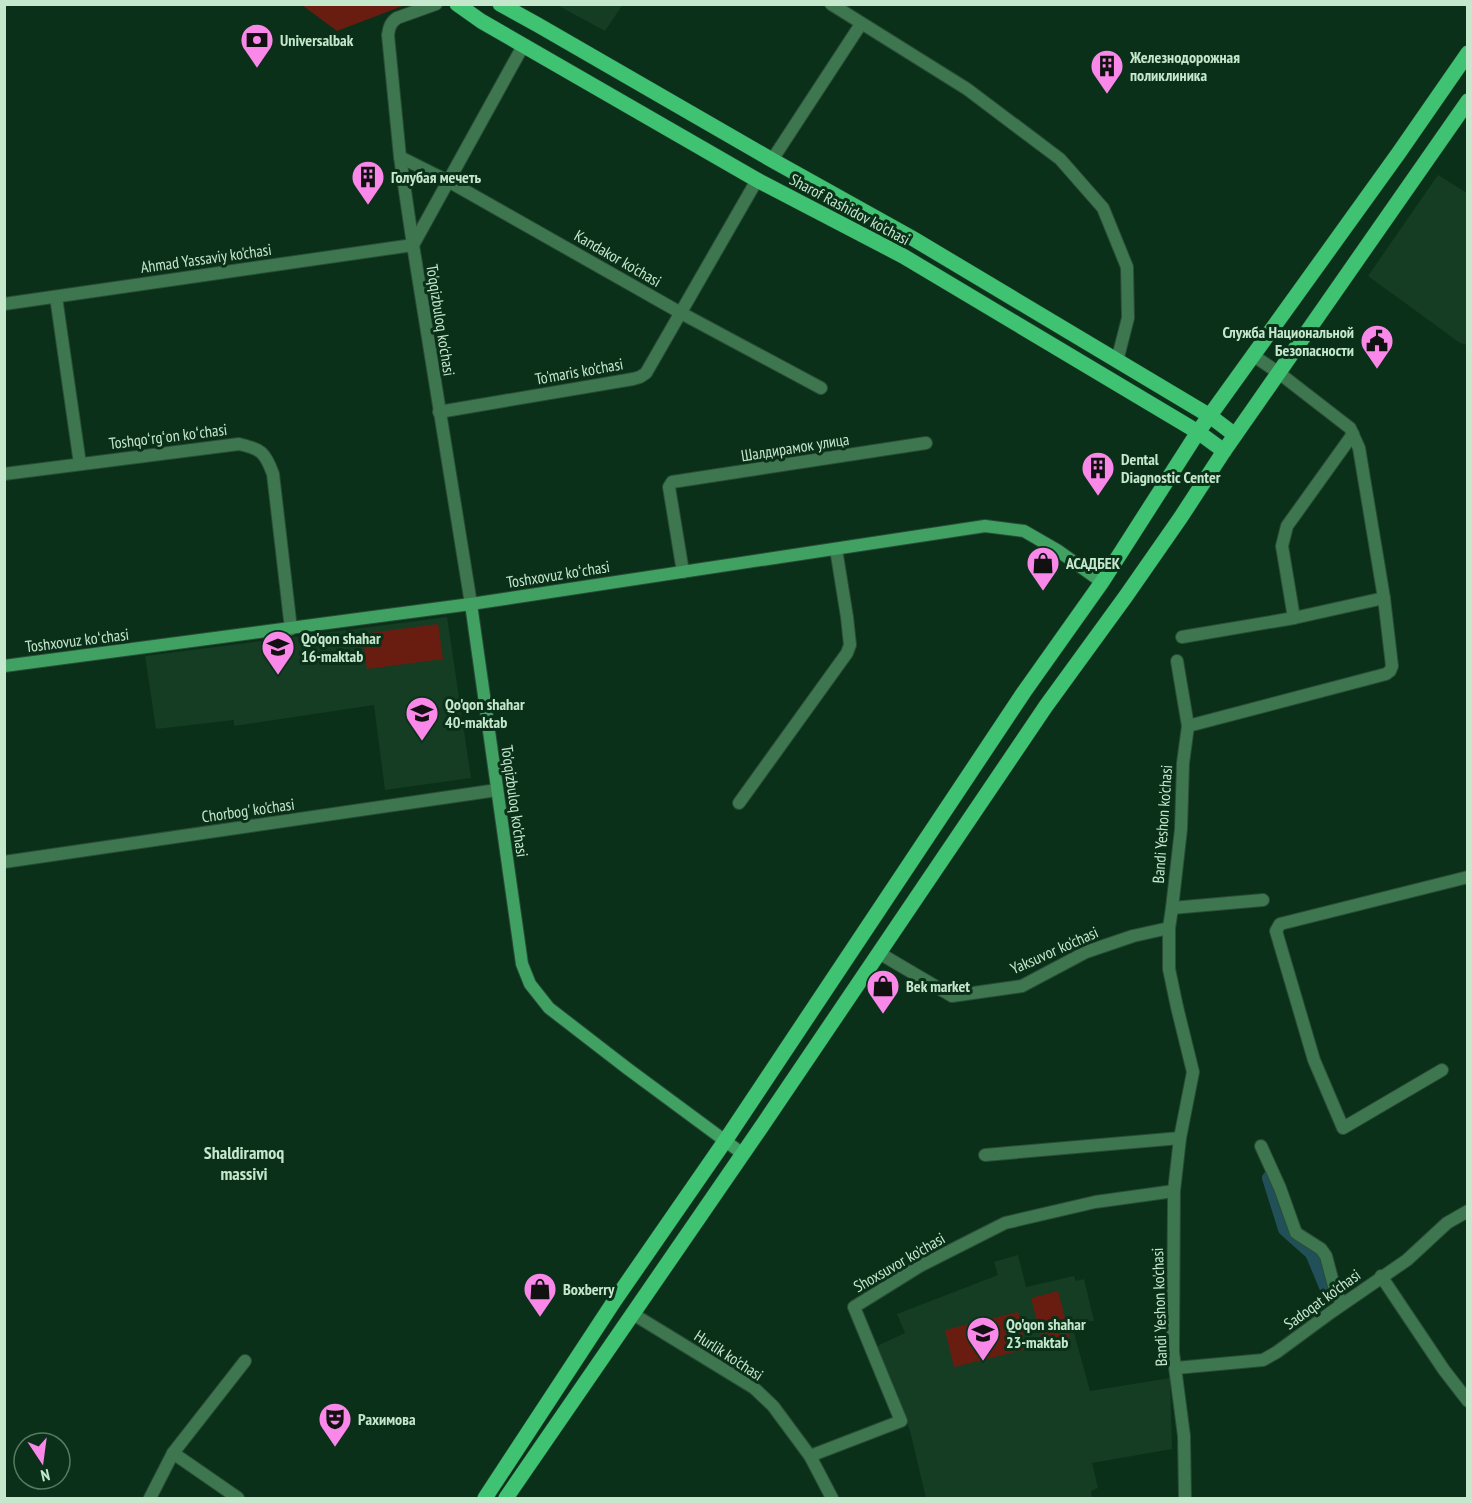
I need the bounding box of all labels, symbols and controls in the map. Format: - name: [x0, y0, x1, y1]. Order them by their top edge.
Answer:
- bank icon: Universalbak: [239, 22, 275, 69]
- place label: Universalbak: [280, 30, 354, 50]
- place label: Железнодорожная поликлиника: [1129, 47, 1240, 85]
- building icon: Железнодорожная поликлиника: [1089, 48, 1125, 95]
- building icon: Голубая мечеть: [350, 159, 386, 206]
- place label: Голубая мечеть: [391, 167, 481, 187]
- street label: Sharof Rashidov ko'chasi: [786, 169, 914, 249]
- street label: Kandakor ko'chasi: [571, 225, 665, 291]
- street label: Ahmad Yassaviy ko'chasi: [139, 239, 273, 277]
- street label: To'qqizbuloq ko'chasi: [422, 263, 460, 377]
- place label: Служба Национальной Безопасности: [1223, 322, 1354, 360]
- public building icon: Служба Национальной Безопасности: [1359, 323, 1395, 370]
- street label: To'maris ko'chasi: [533, 353, 625, 389]
- street label: Toshqoʻrgʻon koʻchasi: [108, 419, 228, 453]
- street label: Шалдирамок улица: [740, 429, 850, 465]
- place label: Dental Diagnostic Center: [1121, 449, 1221, 487]
- building icon: Dental Diagnostic Center: [1080, 450, 1116, 497]
- shop icon: АСАДБЕК: [1025, 545, 1061, 592]
- place label: АСАДБЕК: [1065, 553, 1121, 573]
- street label: Toshxovuz koʻchasi: [505, 556, 611, 592]
- street label: Toshxovuz koʻchasi: [24, 624, 130, 656]
- place label: Qo'qon shahar 16-maktab: [301, 628, 381, 666]
- school or university icon: Qo'qon shahar 16-maktab: [260, 629, 296, 676]
- place label: Qo'qon shahar 40-maktab: [445, 694, 525, 732]
- school or university icon: Qo'qon shahar 40-maktab: [404, 695, 440, 742]
- street label: To'qqizbuloq ko'chasi: [497, 744, 533, 858]
- street label: Bandi Yeshon ko'chasi: [1148, 764, 1176, 884]
- street label: Chorbog' ko'chasi: [200, 794, 296, 826]
- street label: Yaksuvor ko'chasi: [1007, 922, 1101, 978]
- shop icon: Bek market: [865, 968, 901, 1015]
- place label: Bek market: [906, 976, 970, 996]
- district label: Shaldiramoq massivi: [204, 1141, 284, 1185]
- street label: Shoxsuvor ko'chasi: [850, 1228, 948, 1296]
- street label: Bandi Yeshon ko'chasi: [1147, 1247, 1171, 1367]
- street label: Sadoqat ko'chasi: [1280, 1264, 1364, 1334]
- shop icon: Boxberry: [522, 1271, 558, 1318]
- place label: Boxberry: [563, 1279, 615, 1299]
- place label: Qo'qon shahar 23-maktab: [1006, 1314, 1086, 1352]
- school or university icon: Qo'qon shahar 23-maktab: [965, 1315, 1001, 1362]
- street label: Hurlik ko'chasi: [691, 1325, 767, 1385]
- theatre icon: Рахимова: [317, 1401, 353, 1448]
- place label: Рахимова: [358, 1409, 416, 1429]
- north arrow: [12, 1431, 72, 1491]
- text: N: [39, 1465, 52, 1486]

